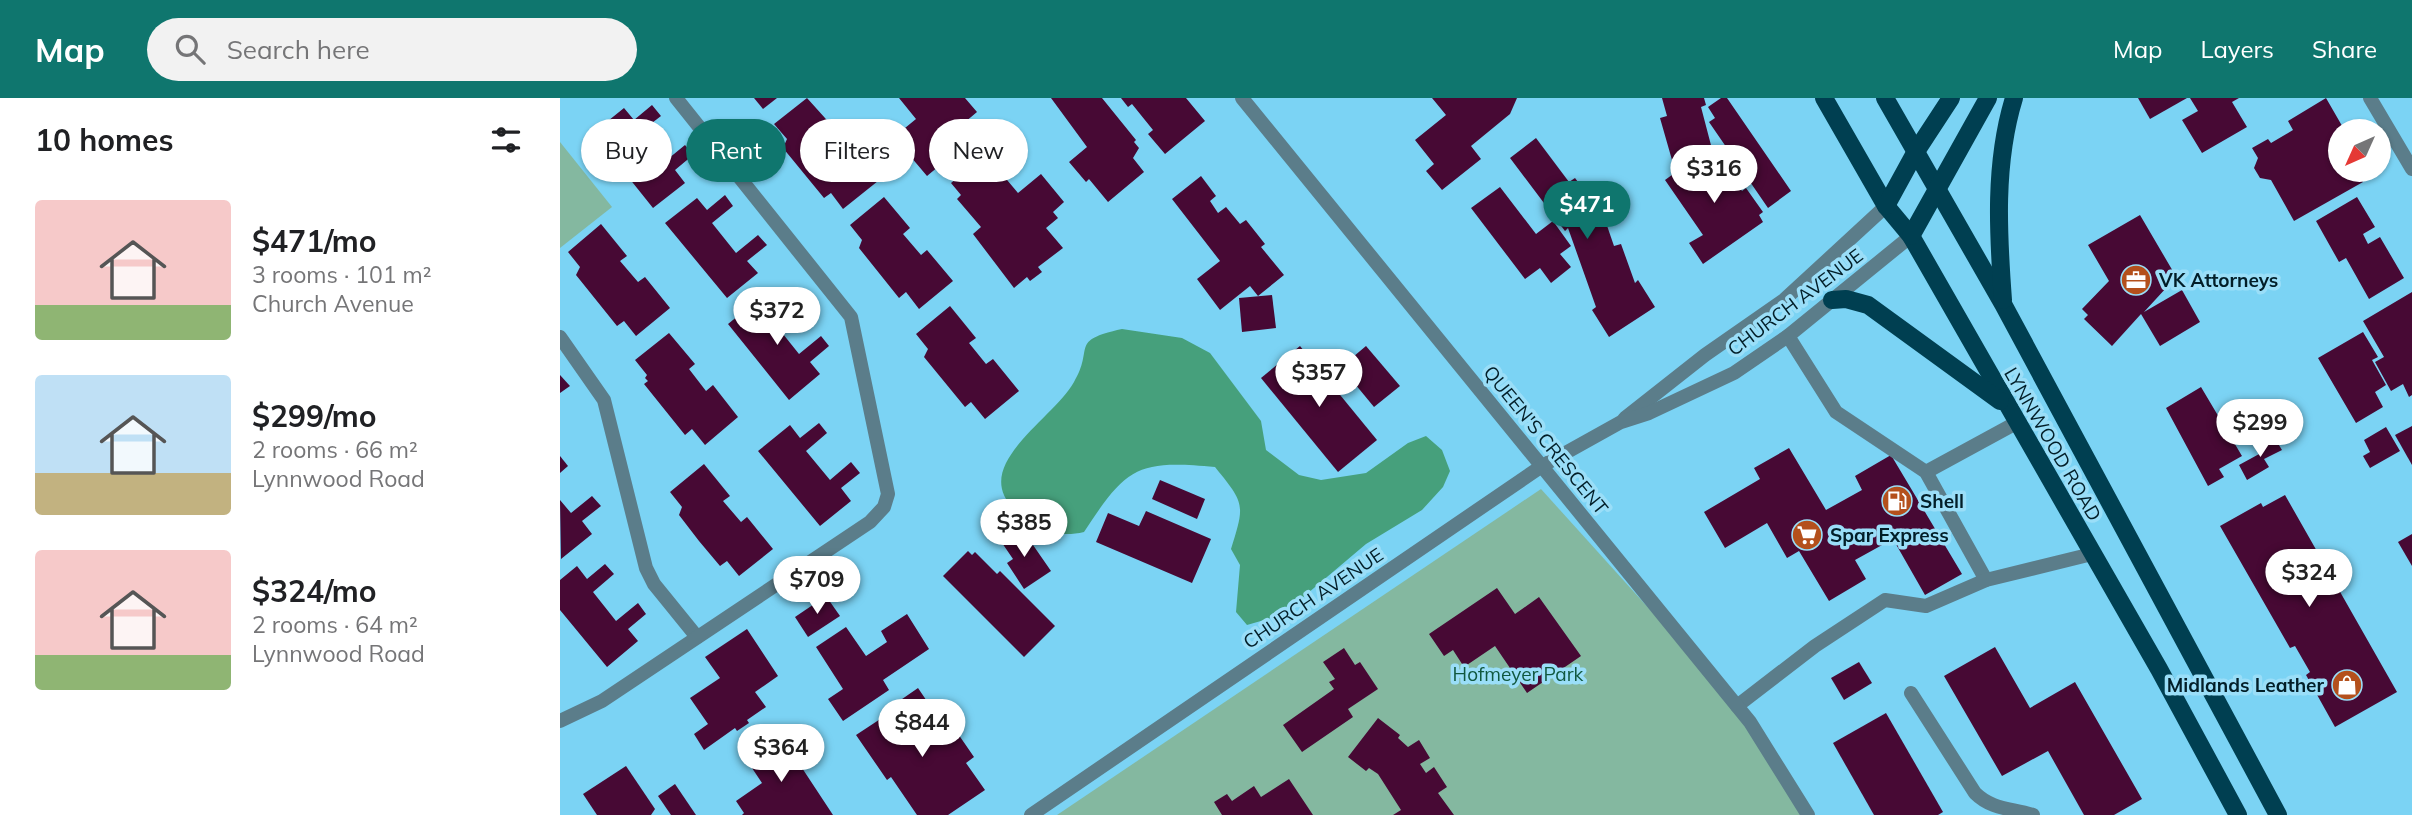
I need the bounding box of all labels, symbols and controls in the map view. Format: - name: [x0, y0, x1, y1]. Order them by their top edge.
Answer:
- search box: [147, 18, 637, 81]
- text: Map: [35, 29, 105, 70]
- icon: search: [171, 30, 209, 68]
- text: Search here: [227, 33, 370, 66]
- text: Map: [2113, 34, 2162, 64]
- text: Layers: [2200, 34, 2274, 64]
- text: Share: [2312, 34, 2377, 64]
- chip: Buy: [581, 119, 672, 182]
- chip: Rent: [686, 119, 786, 182]
- chip: Filters: [800, 119, 915, 182]
- chip: New: [929, 119, 1028, 182]
- north arrow: [2328, 119, 2390, 182]
- map controls: [2328, 119, 2391, 182]
- text: 10 homes: [35, 121, 174, 159]
- icon: filters: [487, 121, 525, 159]
- pin: $316: [1673, 146, 1755, 205]
- text: $316: [1686, 153, 1742, 182]
- pin: $471: [1546, 181, 1628, 241]
- text: $471: [1559, 189, 1615, 218]
- text: $471/mo: [252, 222, 376, 260]
- icon: home: [91, 228, 175, 312]
- street label: CHURCH AVENUE: [1722, 243, 1868, 361]
- text: 3 rooms · 101 m²: [252, 260, 432, 289]
- office icon: VK Attorneys: [2119, 263, 2153, 297]
- place label: VK Attorneys: [2158, 268, 2278, 292]
- pin: $372: [736, 288, 818, 347]
- text: Church Avenue: [252, 289, 414, 318]
- text: $372: [749, 295, 805, 324]
- pin: $357: [1278, 350, 1360, 409]
- text: $357: [1291, 357, 1347, 386]
- street label: QUEEN'S CRESCENT: [1479, 361, 1614, 520]
- street label: LYNNWOOD ROAD: [1999, 363, 2107, 525]
- text: $299/mo: [252, 397, 376, 435]
- pin: $299: [2219, 400, 2301, 459]
- icon: home: [91, 403, 175, 487]
- text: $299: [2232, 407, 2288, 436]
- text: 2 rooms · 66 m²: [252, 435, 418, 464]
- text: Lynnwood Road: [252, 464, 425, 493]
- fuel station icon: Shell: [1880, 484, 1914, 518]
- place label: Shell: [1920, 489, 1964, 513]
- pin: $385: [983, 500, 1065, 559]
- text: $385: [996, 507, 1052, 536]
- supermarket icon: Spar Express: [1790, 518, 1824, 552]
- place label: Spar Express: [1830, 523, 1949, 547]
- street label: CHURCH AVENUE: [1238, 542, 1388, 654]
- pin: $324: [2268, 550, 2350, 609]
- pin: $709: [776, 556, 858, 616]
- text: $324: [2281, 557, 2337, 586]
- text: $709: [789, 564, 845, 593]
- text: $324/mo: [252, 572, 376, 610]
- icon: home: [91, 578, 175, 662]
- text: 2 rooms · 64 m²: [252, 610, 418, 639]
- text: Lynnwood Road: [252, 639, 425, 668]
- park label: Hofmeyer Park: [1453, 662, 1584, 686]
- shop icon: Midlands Leather: [2330, 668, 2364, 702]
- place label: Midlands Leather: [2167, 673, 2325, 697]
- pin: $844: [881, 700, 963, 759]
- text: $844: [894, 707, 950, 736]
- pin: $364: [740, 724, 822, 784]
- text: $364: [753, 732, 809, 761]

